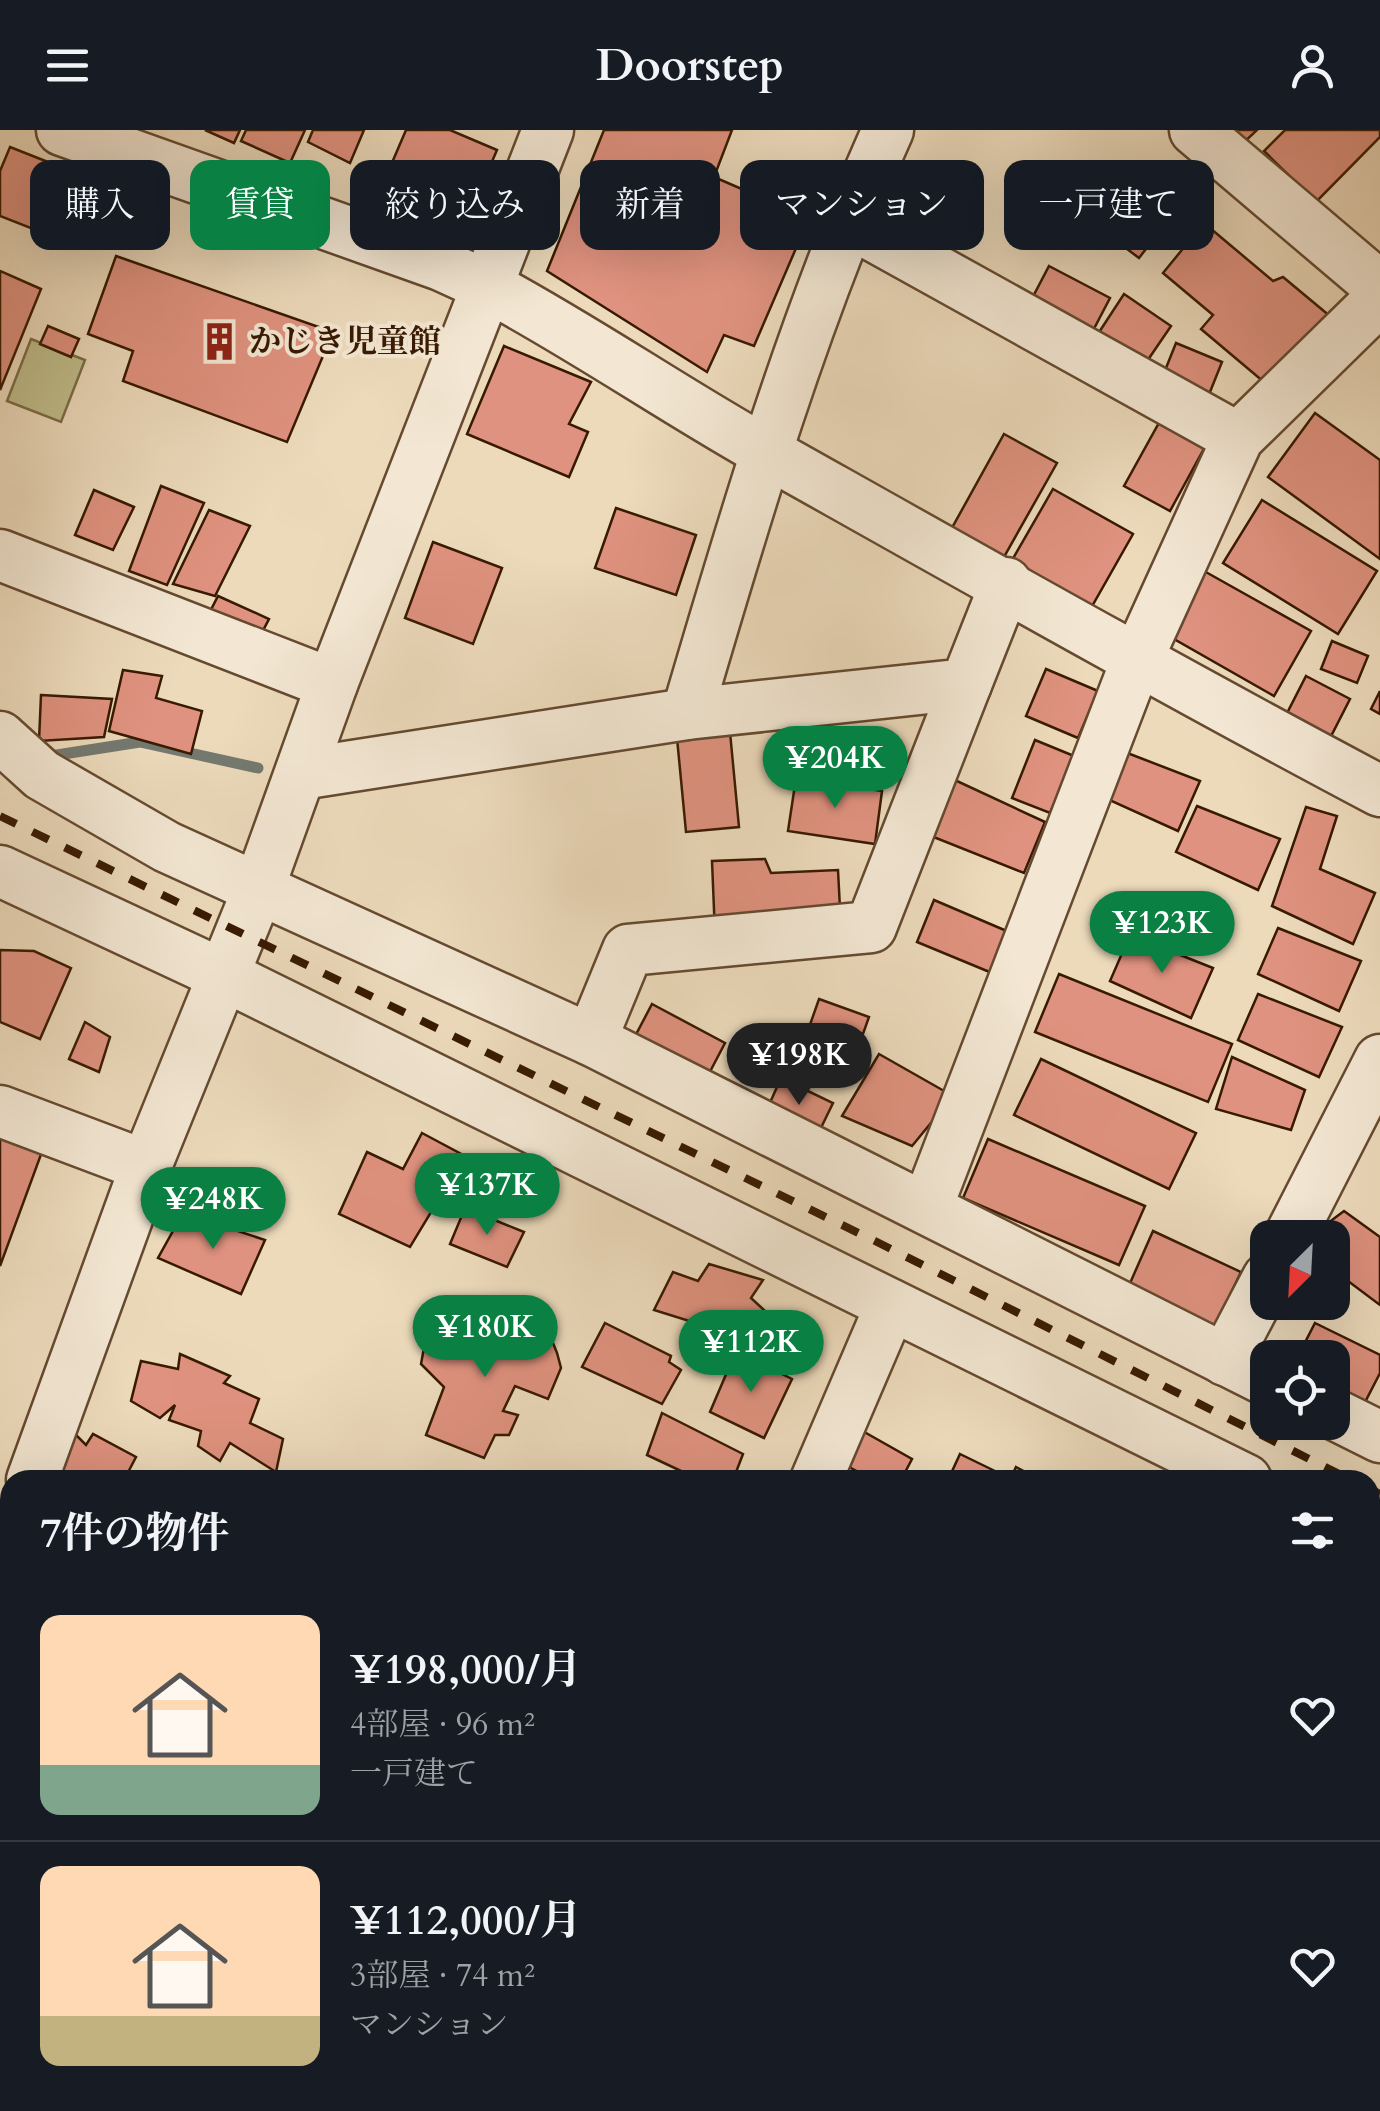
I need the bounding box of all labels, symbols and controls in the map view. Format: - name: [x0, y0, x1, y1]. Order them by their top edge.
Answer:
- text: Doorstep: [596, 35, 784, 96]
- icon: menu: [40, 38, 95, 93]
- icon: person: [1285, 38, 1340, 93]
- chip: 購入: [30, 160, 170, 250]
- chip: 賃貸: [190, 160, 330, 250]
- chip: 絞り込み: [350, 160, 560, 250]
- chip: 新着: [580, 160, 720, 250]
- chip: マンション: [740, 160, 984, 250]
- chip: 一戸建て: [1004, 160, 1214, 250]
- place label: かじき児童館: [249, 320, 441, 364]
- building icon: かじき児童館: [198, 321, 240, 363]
- pin: ¥204K: [765, 726, 905, 811]
- text: ¥204K: [785, 736, 885, 780]
- pin: ¥123K: [1092, 891, 1232, 976]
- text: ¥123K: [1112, 901, 1212, 945]
- pin: ¥198K: [729, 1023, 869, 1108]
- text: ¥198K: [749, 1033, 849, 1077]
- pin: ¥137K: [417, 1153, 557, 1238]
- text: ¥137K: [437, 1163, 537, 1207]
- pin: ¥248K: [143, 1167, 283, 1252]
- text: ¥248K: [163, 1177, 263, 1221]
- north arrow: [1250, 1220, 1350, 1320]
- map controls: [1250, 1220, 1350, 1440]
- pin: ¥180K: [415, 1295, 555, 1380]
- text: ¥180K: [435, 1305, 535, 1349]
- pin: ¥112K: [681, 1310, 821, 1395]
- text: ¥112K: [701, 1320, 801, 1364]
- button: locate: [1250, 1340, 1350, 1440]
- icon: filters: [1285, 1503, 1340, 1558]
- text: 7件の物件: [40, 1505, 230, 1562]
- text: ¥198,000/月: [350, 1641, 582, 1698]
- icon: home: [120, 1655, 240, 1775]
- icon: heart: [1285, 1688, 1340, 1743]
- text: 4部屋 · 96 m²: [350, 1703, 535, 1747]
- text: 一戸建て: [350, 1752, 478, 1796]
- text: ¥112,000/月: [350, 1892, 582, 1949]
- icon: home: [120, 1906, 240, 2026]
- icon: heart: [1285, 1939, 1340, 1994]
- text: 3部屋 · 74 m²: [350, 1954, 535, 1998]
- text: マンション: [350, 2003, 509, 2047]

